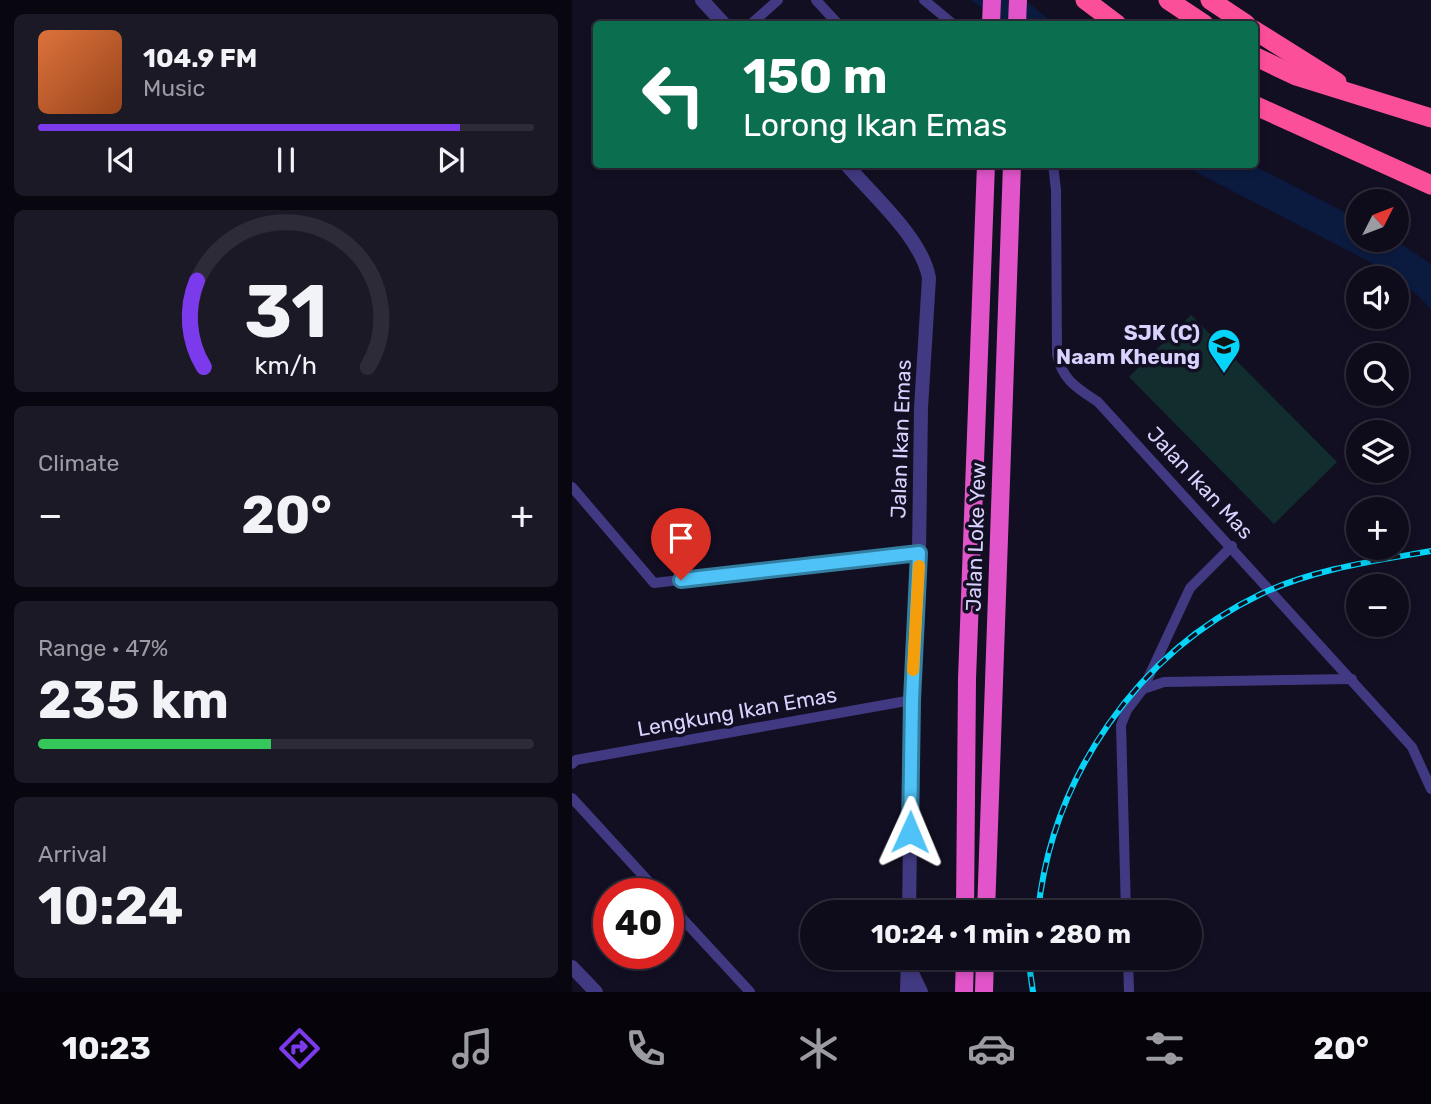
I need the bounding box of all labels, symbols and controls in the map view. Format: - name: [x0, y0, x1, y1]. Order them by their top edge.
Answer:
- text: 104.9 FM: [143, 43, 257, 74]
- text: 150 m: [743, 47, 888, 105]
- icon: left: [628, 49, 719, 140]
- text: Music: [143, 74, 205, 102]
- text: Lorong Ikan Emas: [743, 106, 1007, 144]
- icon: previous: [102, 141, 140, 179]
- icon: pause: [267, 141, 305, 179]
- icon: next: [432, 141, 470, 179]
- north arrow: [1346, 189, 1408, 252]
- map controls: [1346, 189, 1409, 637]
- button: sound: [1346, 266, 1409, 329]
- text: 31: [244, 269, 328, 355]
- place label: SJK (C) Naam Kheung: [1056, 320, 1200, 369]
- school or university icon: SJK (C) Naam Kheung: [1205, 326, 1243, 375]
- button: search: [1346, 343, 1409, 406]
- text: km/h: [255, 350, 317, 379]
- street label: Jalan Ikan Emas: [885, 359, 916, 519]
- button: layers: [1346, 420, 1409, 483]
- street label: Jalan Ikan Mas: [1142, 421, 1259, 544]
- text: Climate: [38, 449, 119, 477]
- street label: Jalan Loke Yew: [960, 462, 991, 612]
- text: 20°: [241, 484, 332, 546]
- text: −: [38, 492, 63, 538]
- text: +: [510, 492, 534, 538]
- button: +: [1346, 497, 1409, 560]
- pin: [651, 508, 711, 580]
- icon: arrive: [662, 519, 700, 557]
- button: −: [1346, 574, 1409, 637]
- text: Range · 47%: [38, 634, 168, 662]
- text: 235 km: [38, 669, 229, 731]
- street label: Lengkung Ikan Emas: [635, 682, 839, 741]
- position arrow: [873, 795, 947, 869]
- text: Arrival: [38, 840, 107, 868]
- text: 10:24: [38, 875, 183, 937]
- speed limit sign: 40: [593, 878, 684, 969]
- text: 10:24 · 1 min · 280 m: [871, 919, 1131, 950]
- icon: directions: [275, 1024, 324, 1073]
- icon: music: [448, 1024, 497, 1073]
- icon: phone: [621, 1024, 670, 1073]
- icon: climate: [794, 1024, 843, 1073]
- icon: car: [967, 1024, 1016, 1073]
- icon: filters: [1140, 1024, 1189, 1073]
- text: 10:23: [62, 1029, 151, 1067]
- text: 20°: [1313, 1029, 1369, 1067]

